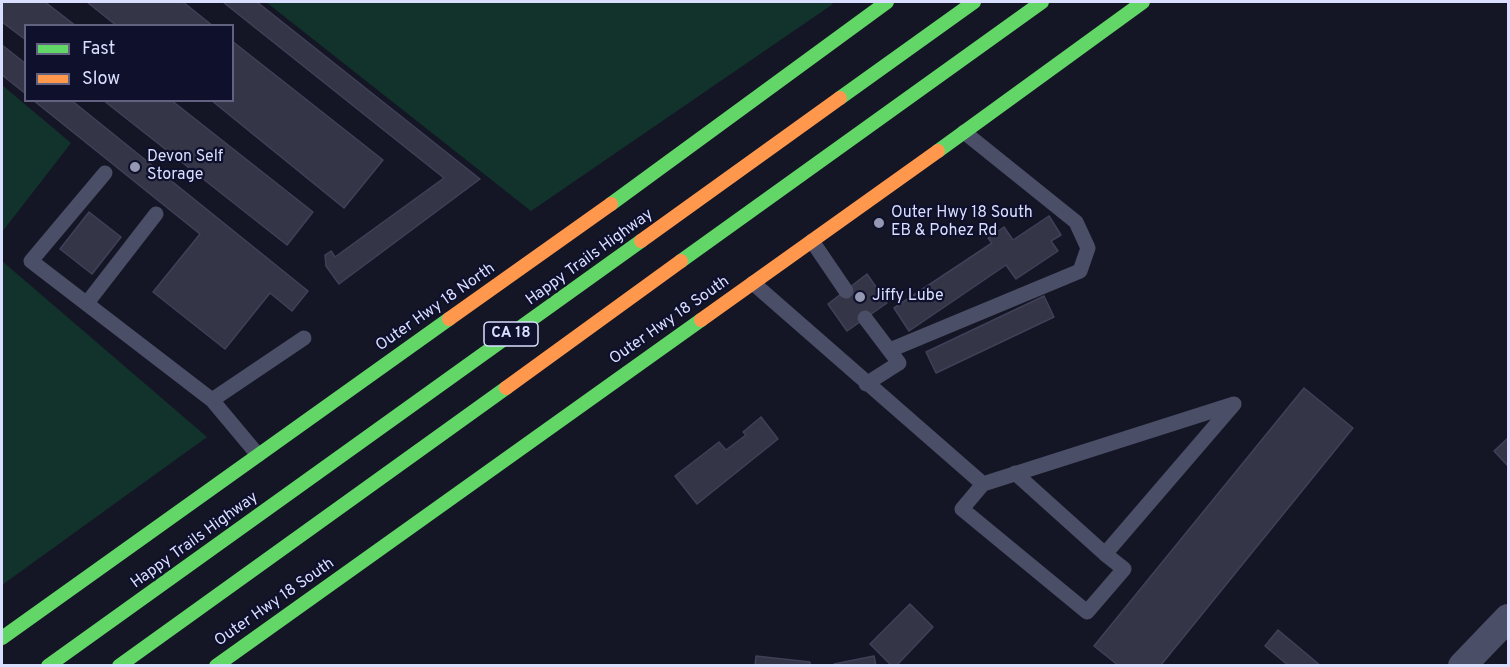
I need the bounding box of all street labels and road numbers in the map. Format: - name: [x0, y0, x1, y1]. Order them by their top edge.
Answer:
- street label: Happy Trails Highway: [523, 205, 657, 311]
- street label: Outer Hwy 18 North: [373, 260, 499, 356]
- street label: Outer Hwy 18 South: [606, 273, 734, 369]
- road number: CA 18: [484, 322, 538, 346]
- street label: Happy Trails Highway: [128, 488, 262, 594]
- street label: Outer Hwy 18 South: [211, 555, 339, 651]

